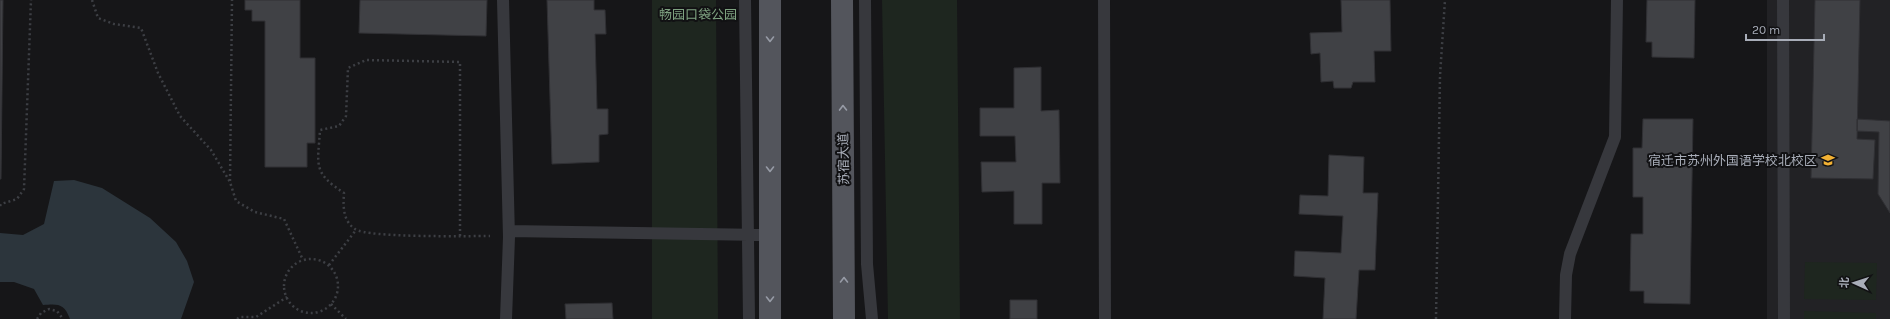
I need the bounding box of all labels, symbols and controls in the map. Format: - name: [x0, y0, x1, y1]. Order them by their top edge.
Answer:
- park label: 畅园口袋公园: [659, 7, 737, 22]
- scale bar: [1746, 16, 1824, 42]
- text: 20 m: [1752, 23, 1780, 37]
- one-way arrow: [766, 36, 774, 42]
- one-way arrow: [839, 105, 847, 111]
- street label: 苏宿大道: [836, 133, 851, 185]
- school or university icon: 宿迁市苏州外国语学校北校区: [1820, 152, 1836, 168]
- place label: 宿迁市苏州外国语学校北校区: [1648, 153, 1817, 168]
- one-way arrow: [766, 166, 774, 172]
- north arrow: [1834, 263, 1874, 303]
- one-way arrow: [840, 277, 848, 283]
- text: 北: [1838, 277, 1851, 288]
- one-way arrow: [766, 296, 774, 302]

